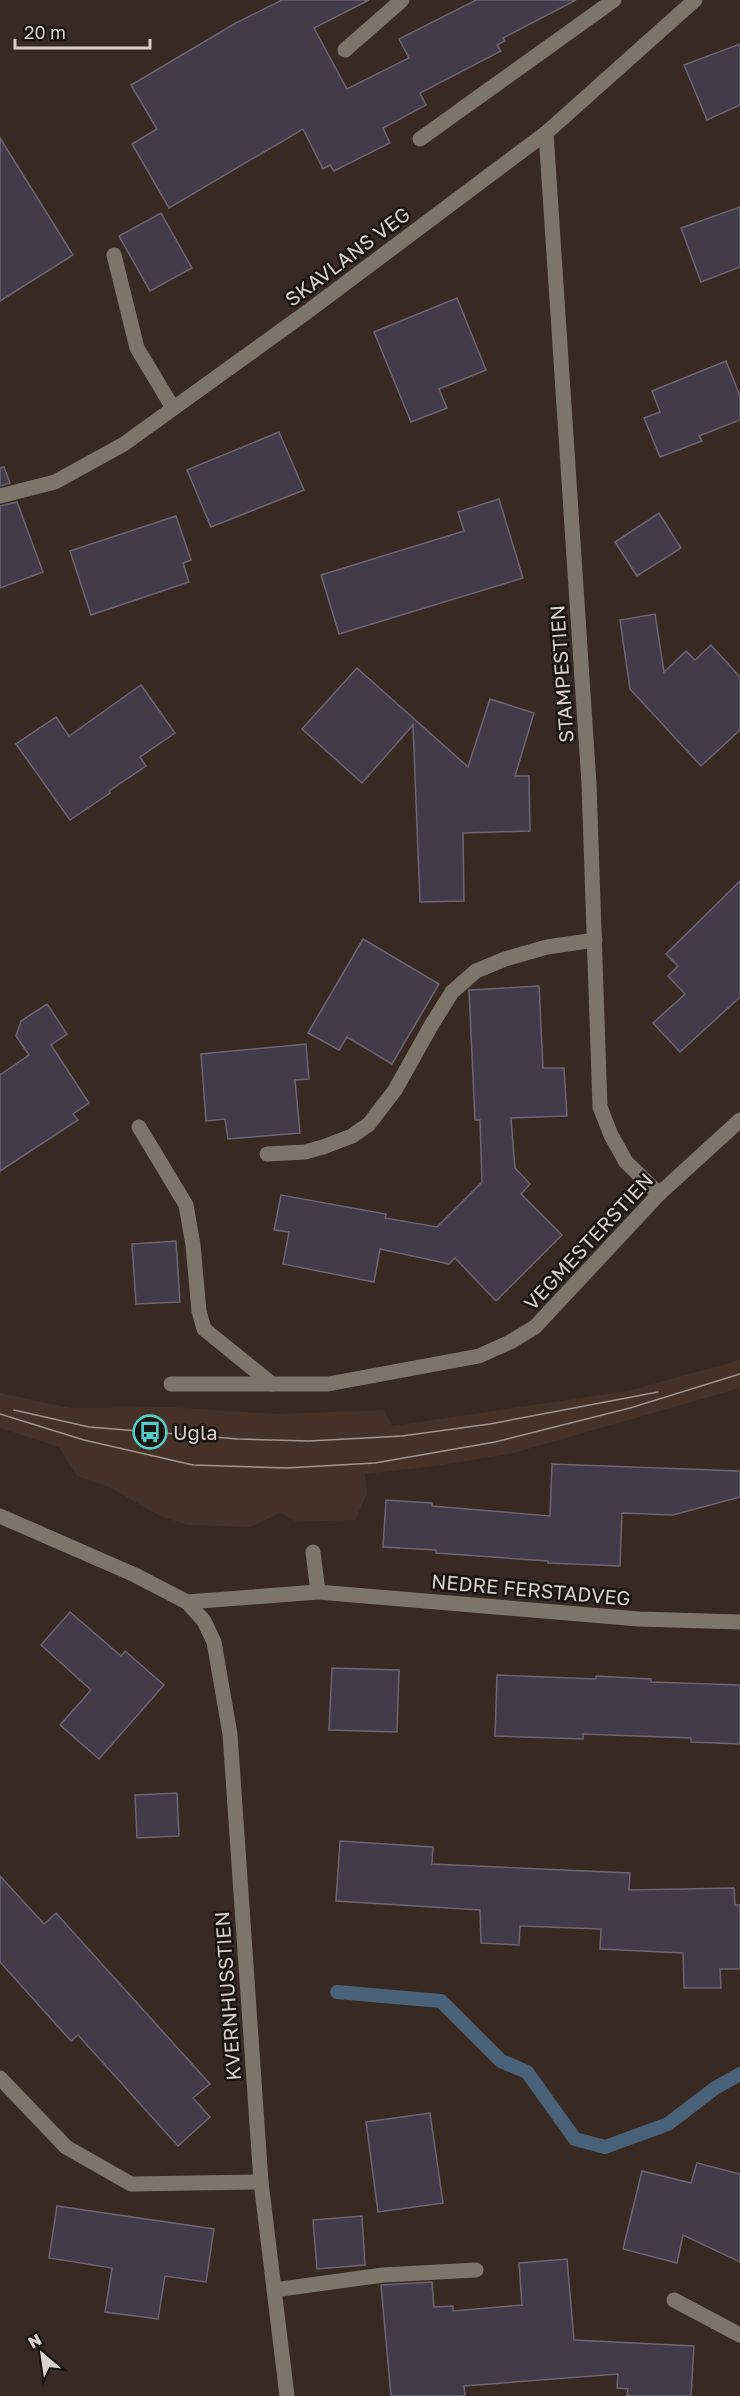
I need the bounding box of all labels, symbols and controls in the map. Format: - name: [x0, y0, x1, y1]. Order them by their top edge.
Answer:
- scale bar: [15, 12, 150, 50]
- text: 20 m: [24, 21, 66, 43]
- street label: SKAVLANS VEG: [280, 201, 414, 311]
- street label: STAMPESTIEN: [544, 604, 578, 744]
- street label: VEGMESTERSTIEN: [518, 1168, 658, 1314]
- bus stop icon: Ugla: [132, 1414, 168, 1450]
- place label: Ugla: [173, 1420, 218, 1444]
- street label: NEDRE FERSTADVEG: [430, 1568, 632, 1610]
- street label: KVERNHUSSTIEN: [209, 1911, 245, 2081]
- north arrow: [12, 2324, 72, 2384]
- text: N: [25, 2329, 45, 2353]

